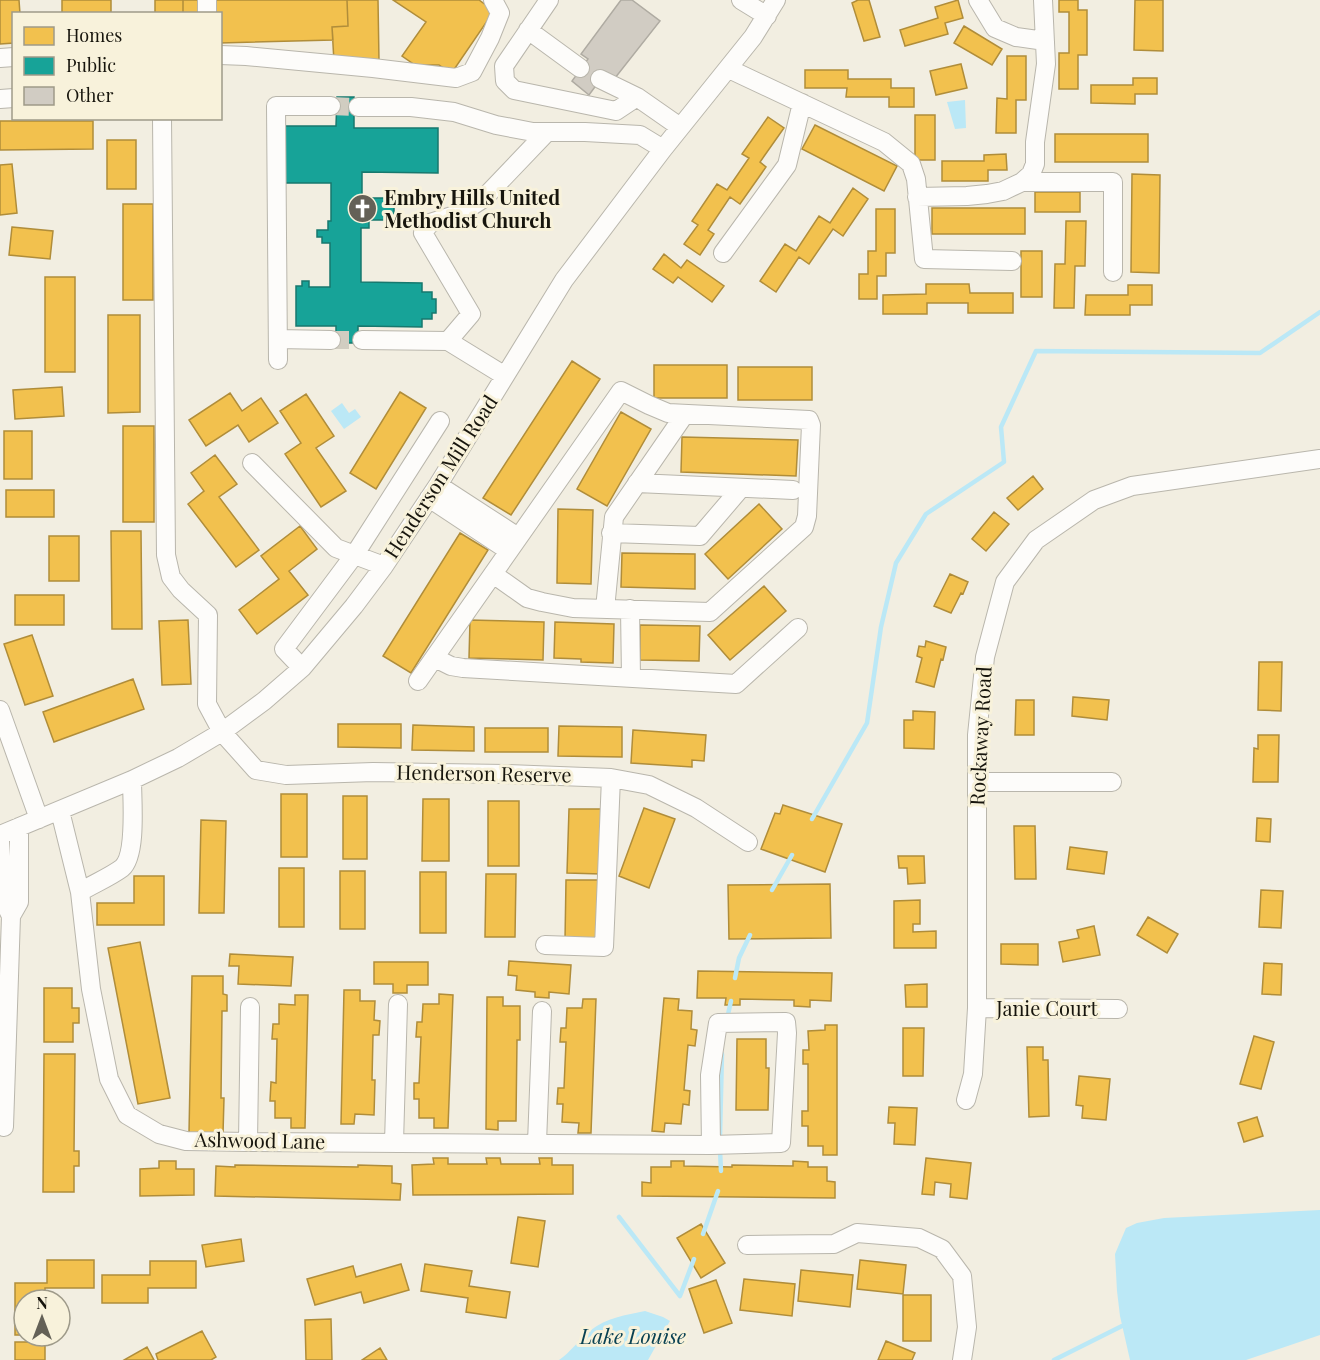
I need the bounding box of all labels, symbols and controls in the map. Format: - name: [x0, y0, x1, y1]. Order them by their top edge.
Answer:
- legend: [12, 12, 222, 120]
- text: Homes: [66, 23, 122, 47]
- text: Public: [66, 53, 116, 77]
- text: Other: [66, 83, 113, 107]
- place label: Embry Hills United Methodist Church: [384, 183, 560, 233]
- church icon: Embry Hills United Methodist Church: [347, 193, 379, 225]
- street label: Henderson Mill Road: [377, 389, 503, 563]
- street label: Rockaway Road: [962, 665, 997, 806]
- street label: Henderson Reserve: [396, 757, 572, 788]
- street label: Janie Court: [995, 994, 1099, 1021]
- street label: Ashwood Lane: [193, 1125, 326, 1154]
- north arrow: [12, 1288, 72, 1348]
- text: N: [36, 1292, 48, 1313]
- water label: Lake Louise: [579, 1321, 686, 1349]

